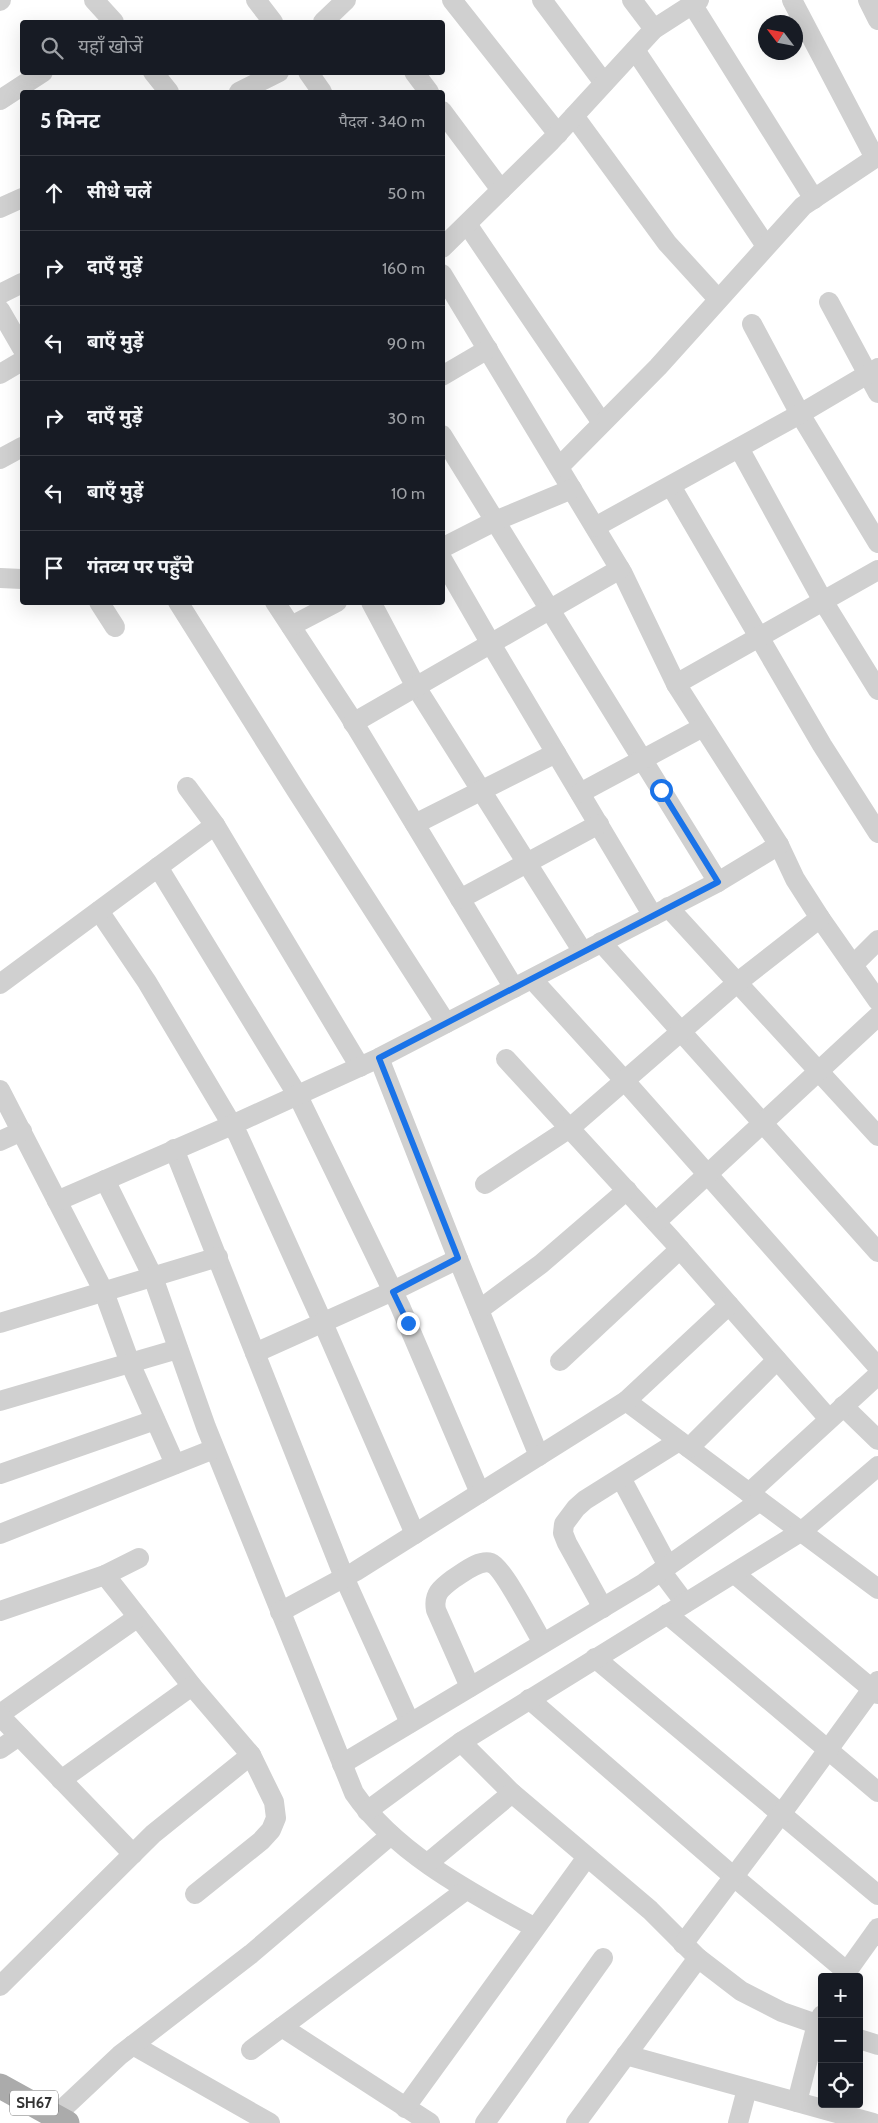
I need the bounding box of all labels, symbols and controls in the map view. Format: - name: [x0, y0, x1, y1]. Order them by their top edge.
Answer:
- north arrow: [758, 15, 803, 60]
- search box: [20, 20, 445, 75]
- icon: search: [38, 34, 66, 62]
- text: यहाँ खोजें: [78, 35, 143, 58]
- text: 5 मिनट: [40, 108, 100, 133]
- text: पैदल · 340 m: [339, 112, 425, 131]
- icon: ahead: [40, 179, 68, 207]
- text: सीधे चलें: [87, 180, 151, 203]
- text: 50 m: [388, 184, 425, 203]
- icon: right: [40, 254, 68, 282]
- text: दाएँ मुड़ें: [87, 255, 142, 278]
- text: 160 m: [382, 259, 425, 278]
- icon: left: [40, 329, 68, 357]
- text: बाएँ मुड़ें: [87, 330, 143, 353]
- text: 90 m: [387, 334, 425, 353]
- icon: right: [40, 404, 68, 432]
- text: दाएँ मुड़ें: [87, 405, 142, 428]
- text: 30 m: [388, 409, 425, 428]
- icon: left: [40, 479, 68, 507]
- text: बाएँ मुड़ें: [87, 480, 143, 503]
- text: 10 m: [391, 484, 425, 503]
- icon: arrive: [40, 554, 68, 582]
- text: गंतव्य पर पहुँचे: [87, 555, 193, 578]
- route start: [650, 779, 673, 802]
- route end: [397, 1312, 420, 1335]
- map controls: [818, 1973, 863, 2108]
- button: +: [818, 1973, 863, 2018]
- button: −: [818, 2018, 863, 2063]
- button: locate: [818, 2063, 863, 2108]
- road number: SH67: [10, 2090, 58, 2116]

